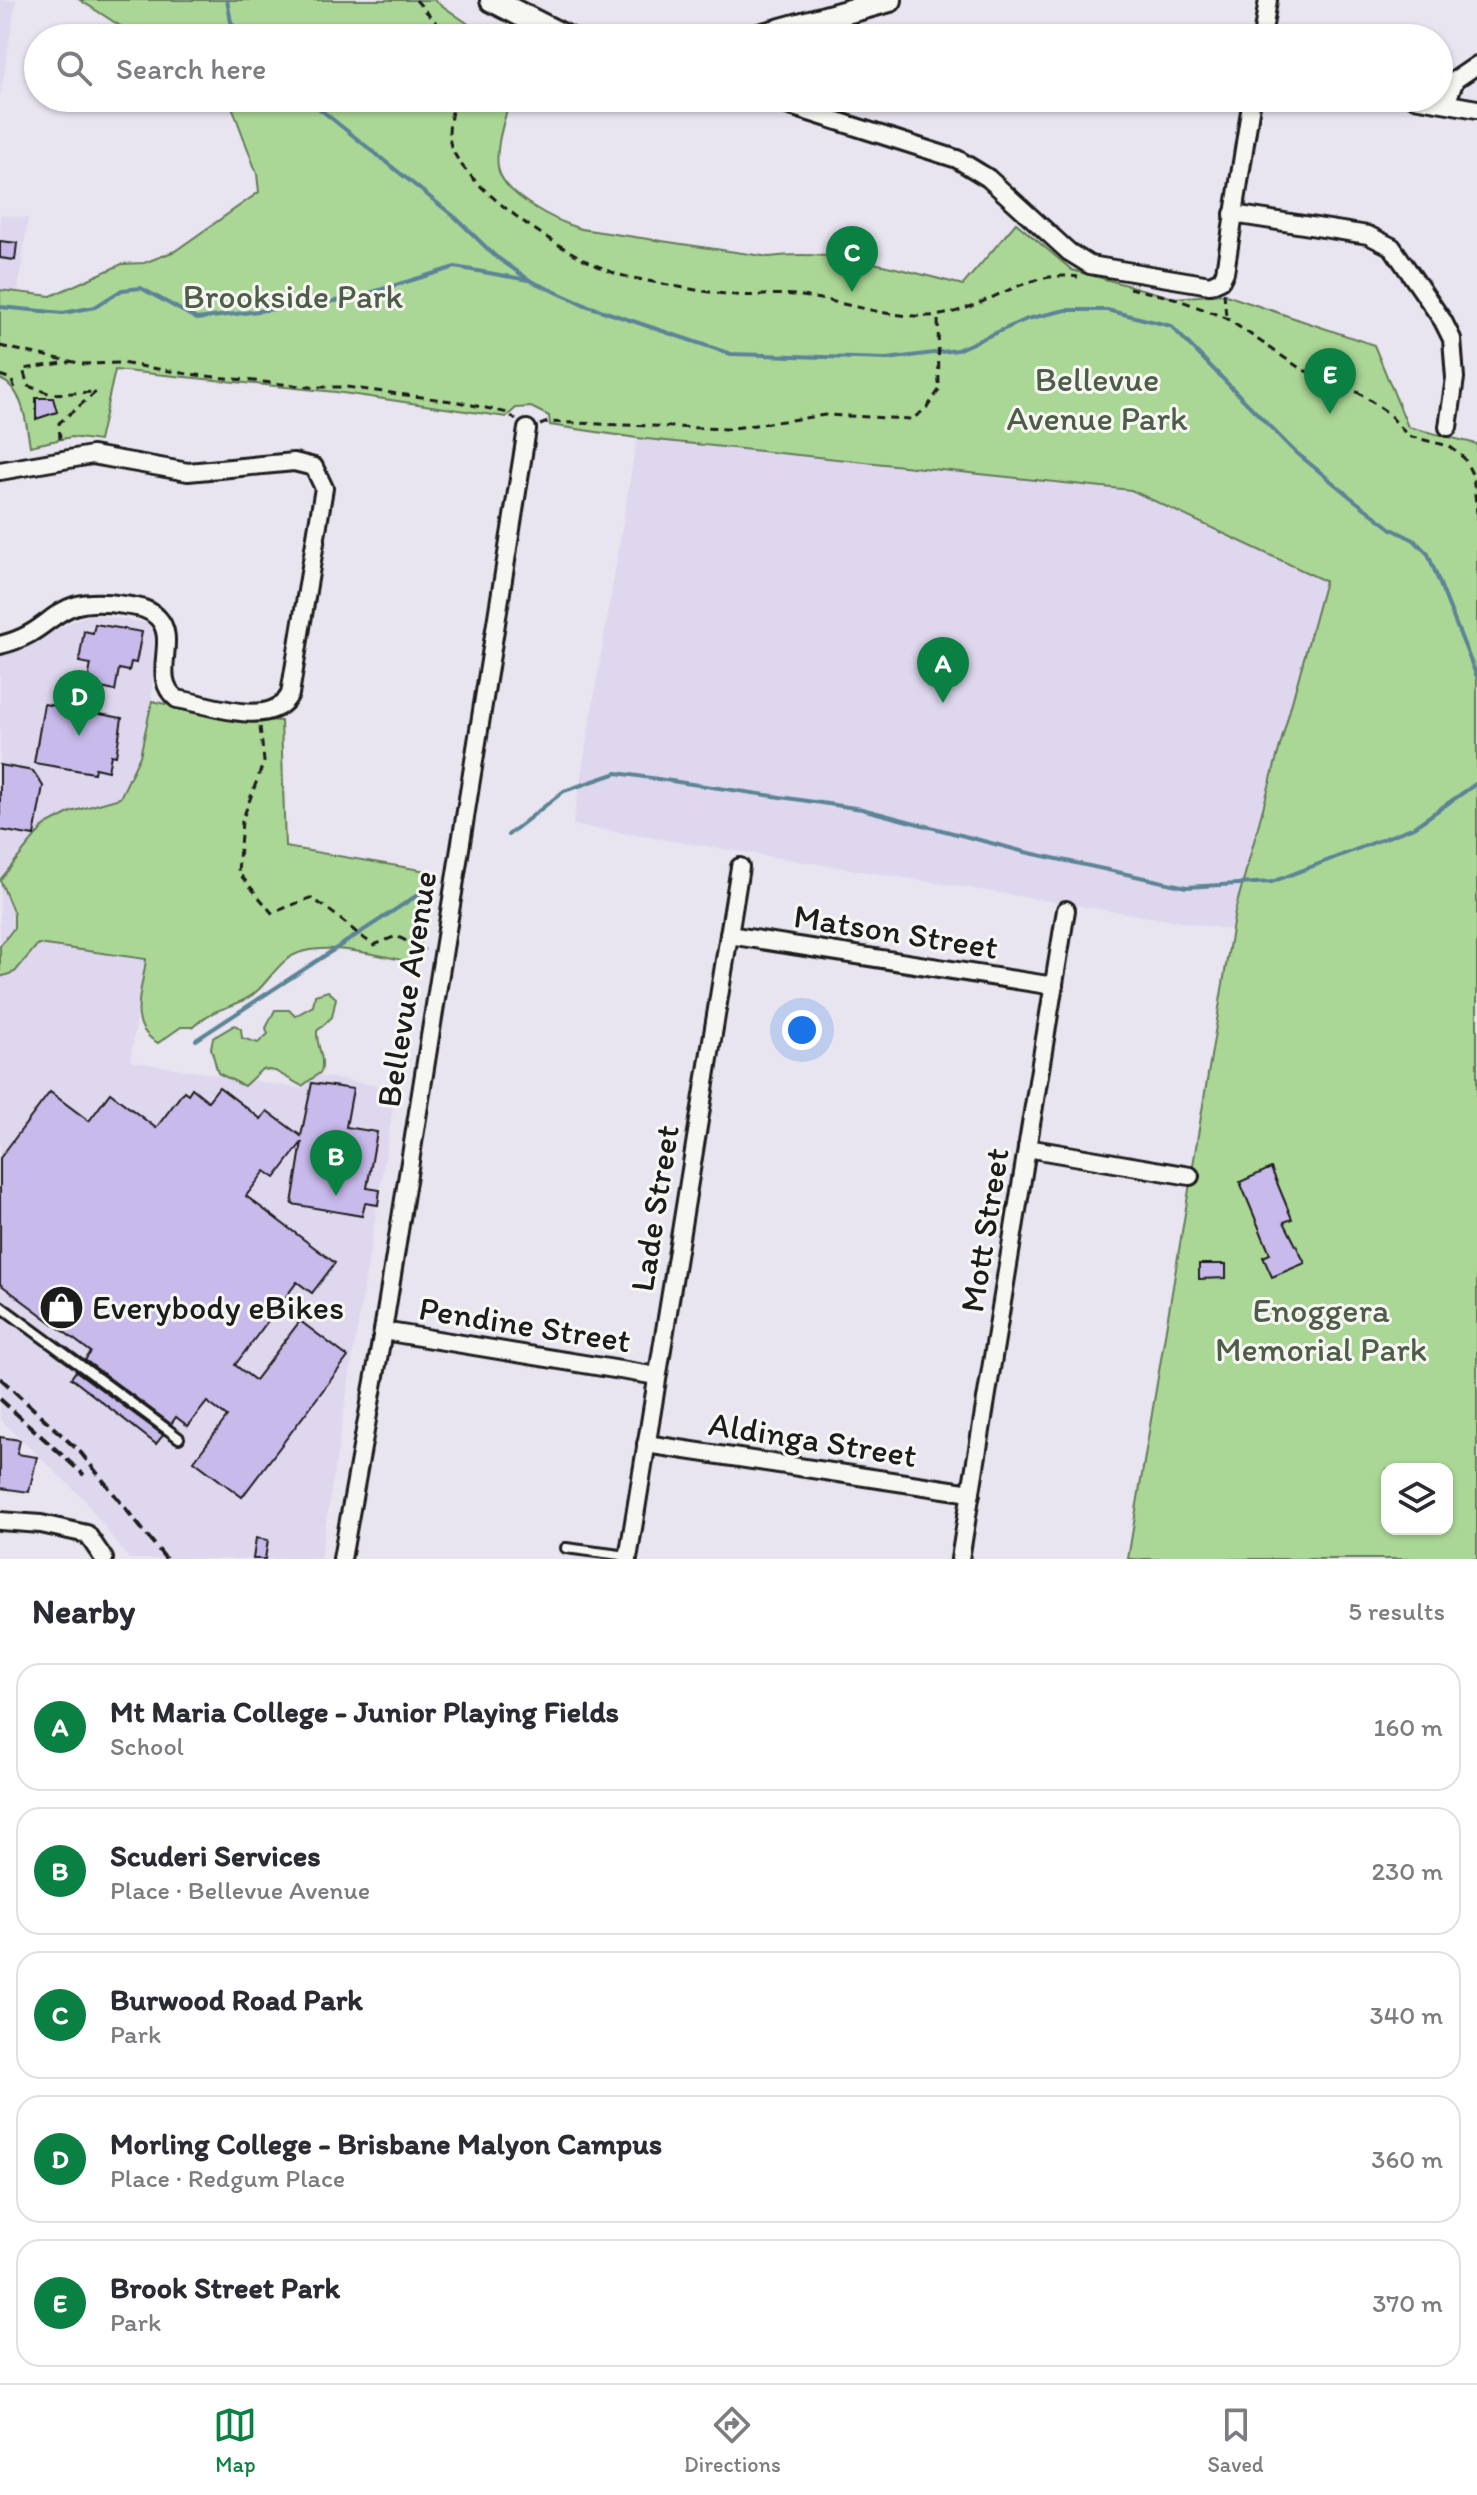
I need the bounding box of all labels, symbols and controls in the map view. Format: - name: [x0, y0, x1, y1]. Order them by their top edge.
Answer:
- search box: [24, 24, 1453, 112]
- icon: search: [52, 46, 96, 90]
- text: Search here: [116, 50, 266, 87]
- pin: C: [826, 226, 878, 292]
- park label: Brookside Park: [183, 276, 404, 317]
- pin: E: [1304, 348, 1356, 414]
- park label: Bellevue Avenue Park: [1006, 359, 1188, 439]
- pin: A: [917, 637, 969, 703]
- pin: D: [53, 670, 105, 736]
- street label: Bellevue Avenue: [368, 868, 445, 1110]
- street label: Matson Street: [791, 895, 1001, 968]
- your location: [782, 1010, 822, 1050]
- street label: Lade Street: [621, 1122, 688, 1294]
- pin: B: [310, 1130, 362, 1196]
- street label: Mott Street: [951, 1145, 1018, 1315]
- shop icon: Everybody eBikes: [37, 1283, 85, 1331]
- place label: Everybody eBikes: [92, 1287, 344, 1328]
- street label: Pendine Street: [416, 1288, 634, 1361]
- park label: Enoggera Memorial Park: [1215, 1290, 1427, 1370]
- street label: Aldinga Street: [706, 1403, 920, 1476]
- map controls: [1381, 1463, 1453, 1535]
- button: layers: [1381, 1463, 1453, 1535]
- text: Nearby: [32, 1591, 135, 1632]
- text: 5 results: [1348, 1595, 1445, 1627]
- text: Mt Maria College - Junior Playing Fields: [110, 1693, 619, 1730]
- text: A: [52, 1711, 68, 1743]
- text: 160 m: [1373, 1711, 1443, 1743]
- text: School: [110, 1730, 184, 1762]
- text: Scuderi Services: [110, 1837, 321, 1874]
- text: B: [52, 1855, 68, 1887]
- text: 230 m: [1371, 1855, 1443, 1887]
- text: Place · Bellevue Avenue: [110, 1874, 370, 1906]
- text: Burwood Road Park: [110, 1981, 363, 2018]
- text: C: [52, 1999, 68, 2031]
- text: 340 m: [1369, 1999, 1443, 2031]
- text: Park: [110, 2018, 161, 2050]
- text: Morling College - Brisbane Malyon Campus: [110, 2125, 662, 2162]
- text: D: [51, 2143, 69, 2175]
- text: 360 m: [1371, 2143, 1443, 2175]
- text: Place · Redgum Place: [110, 2162, 345, 2194]
- text: Brook Street Park: [110, 2269, 340, 2306]
- text: E: [53, 2287, 67, 2319]
- text: 370 m: [1372, 2287, 1443, 2319]
- text: Park: [110, 2306, 161, 2338]
- tab: Map: [213, 2403, 257, 2478]
- tab: Directions: [684, 2403, 781, 2478]
- tab: Saved: [1207, 2403, 1264, 2478]

